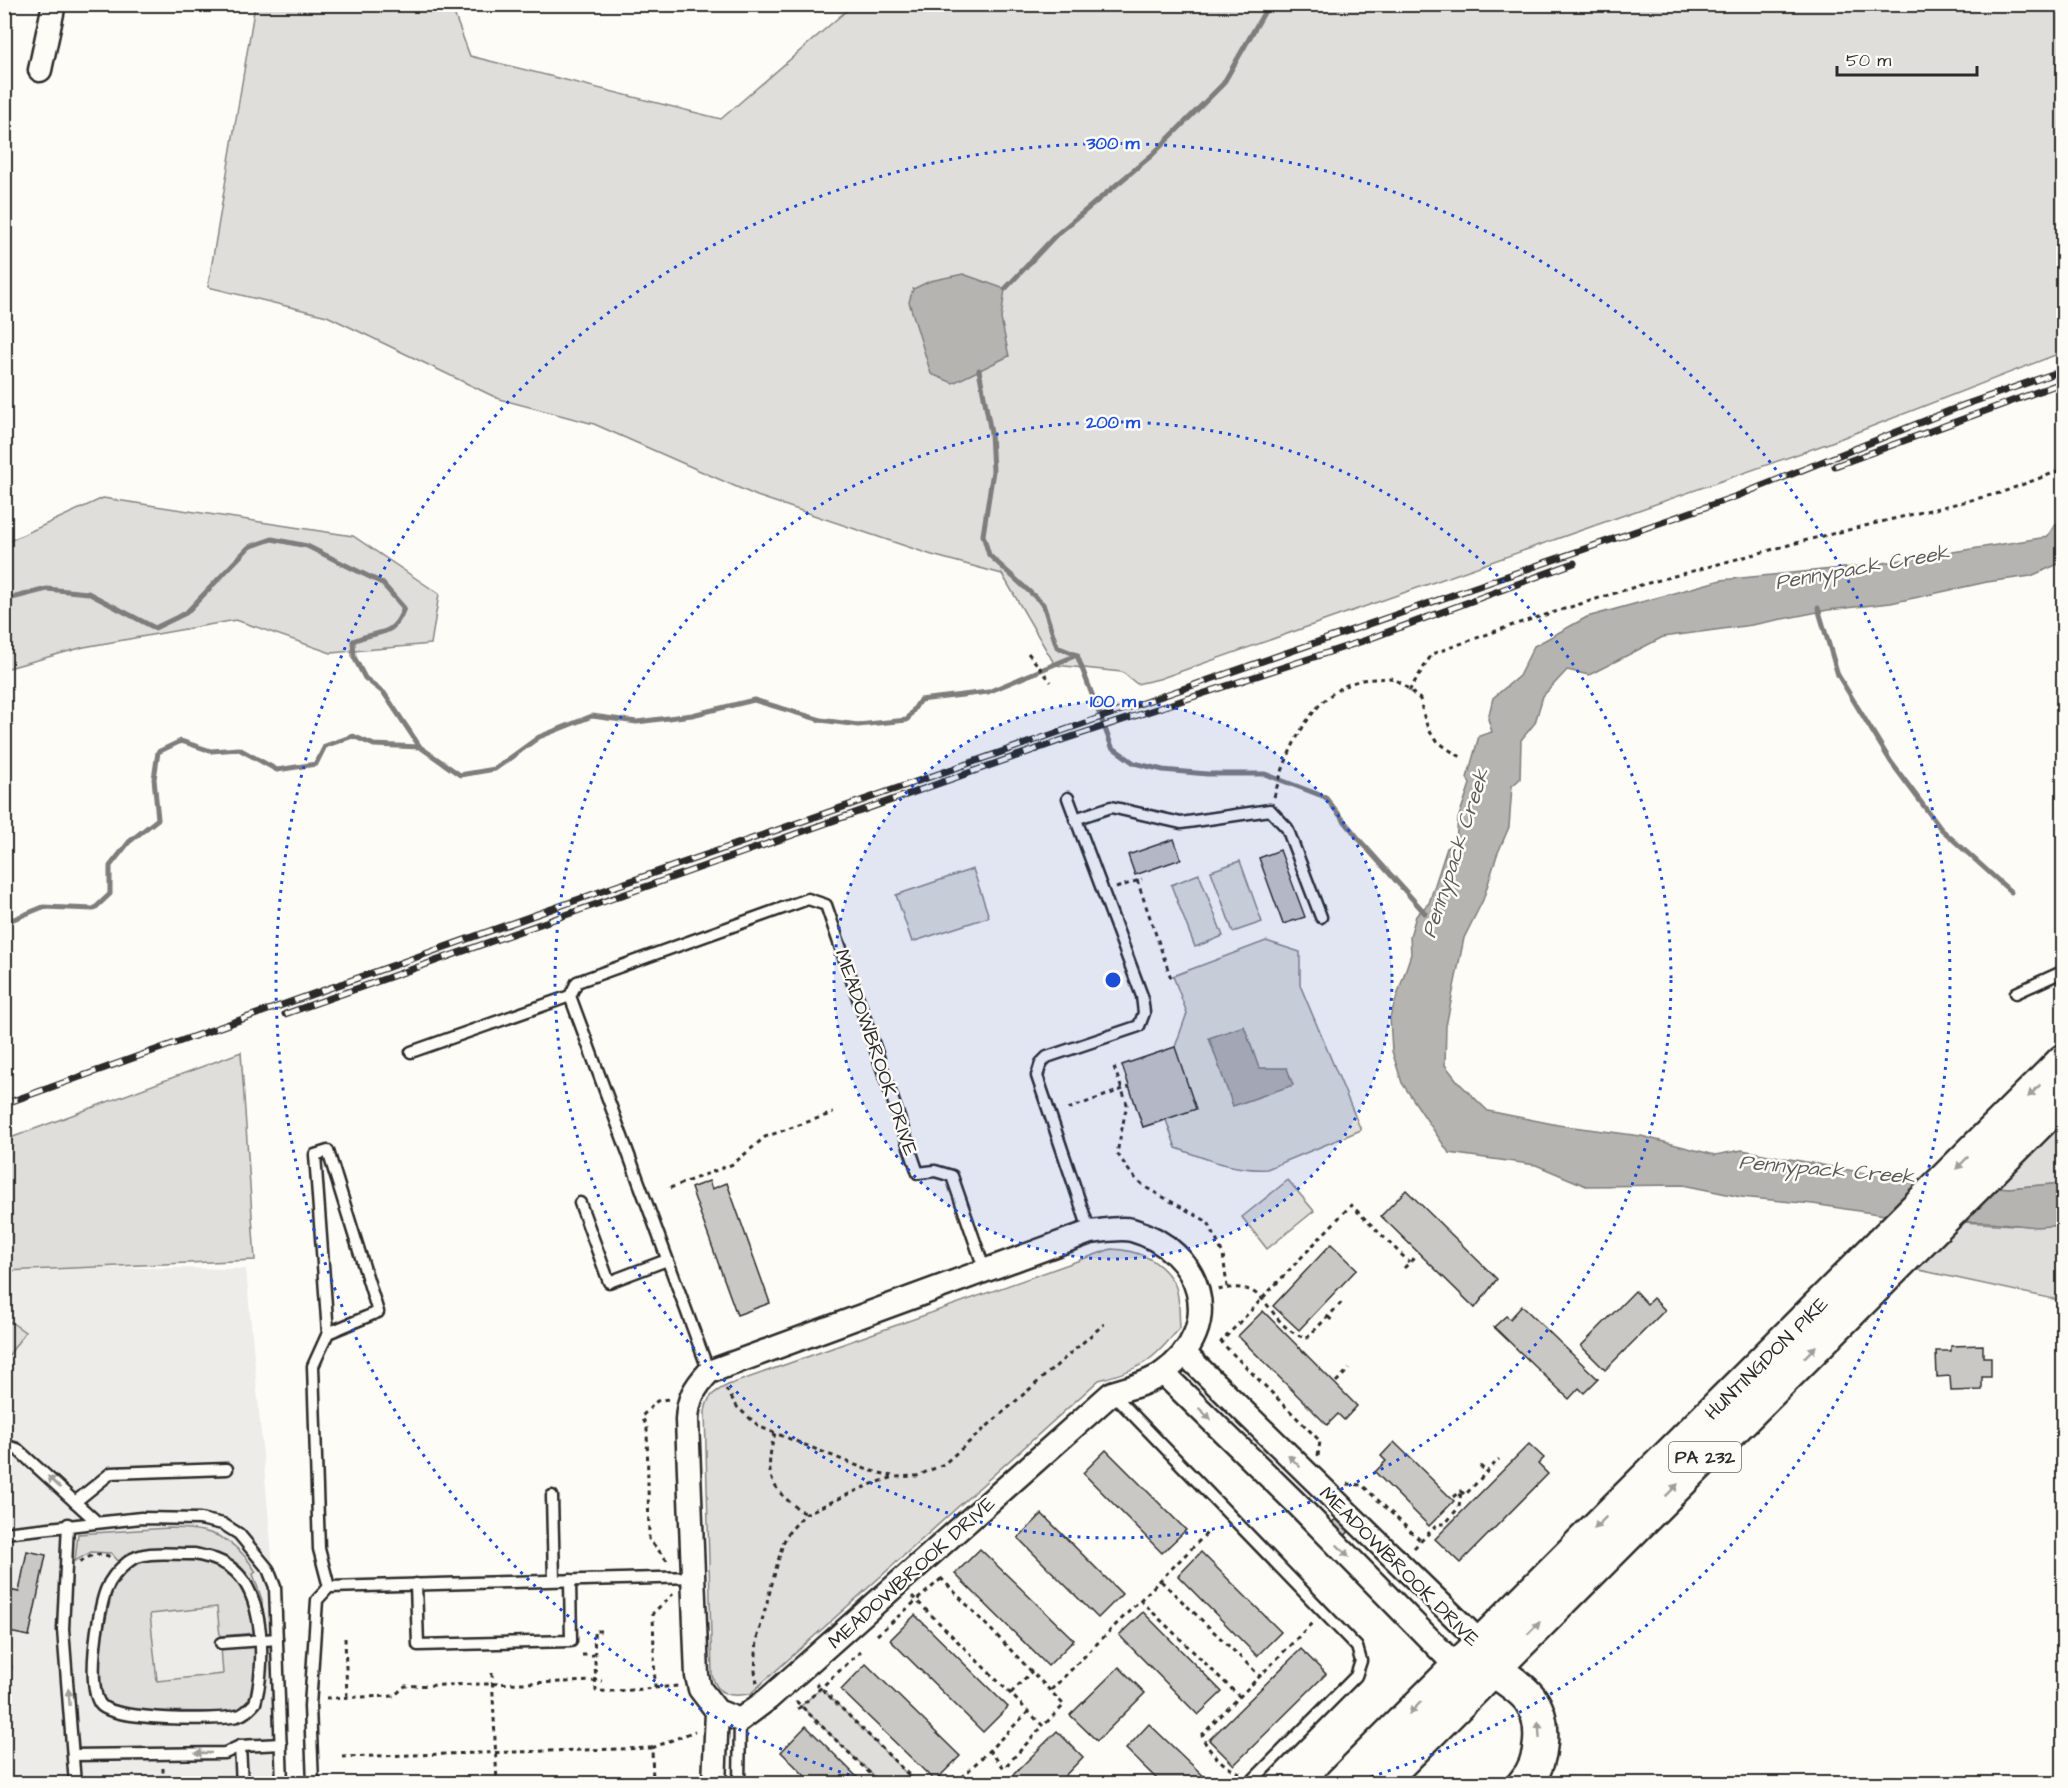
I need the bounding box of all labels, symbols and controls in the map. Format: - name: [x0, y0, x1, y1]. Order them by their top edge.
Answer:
- scale bar: [1837, 39, 1976, 77]
- text: 50 m: [1846, 48, 1891, 73]
- text: 300 m: [1085, 131, 1141, 156]
- text: 200 m: [1085, 410, 1141, 435]
- water label: Pennypack Creek: [1773, 538, 1953, 598]
- text: 100 m: [1090, 689, 1137, 714]
- water label: Pennypack Creek: [1414, 764, 1498, 942]
- street label: MEADOWBROOK DRIVE: [828, 945, 925, 1159]
- centre of rings: [1103, 970, 1123, 990]
- one-way arrow: [2027, 1084, 2041, 1098]
- water label: Pennypack Creek: [1738, 1147, 1917, 1193]
- one-way arrow: [1955, 1155, 1969, 1170]
- street label: HUNTINGDON PIKE: [1699, 1291, 1835, 1427]
- one-way arrow: [1802, 1345, 1816, 1359]
- one-way arrow: [1197, 1406, 1211, 1420]
- road number: PA 232: [1669, 1442, 1741, 1472]
- one-way arrow: [1288, 1455, 1302, 1469]
- one-way arrow: [47, 1476, 62, 1489]
- street label: MEADOWBROOK DRIVE: [1313, 1480, 1486, 1653]
- one-way arrow: [1665, 1482, 1679, 1497]
- street label: MEADOWBROOK DRIVE: [822, 1490, 1002, 1656]
- one-way arrow: [1593, 1516, 1607, 1530]
- one-way arrow: [1336, 1543, 1350, 1557]
- one-way arrow: [1527, 1621, 1542, 1635]
- one-way arrow: [64, 1687, 74, 1706]
- one-way arrow: [1408, 1700, 1422, 1714]
- one-way arrow: [1534, 1720, 1544, 1739]
- one-way arrow: [193, 1748, 212, 1758]

